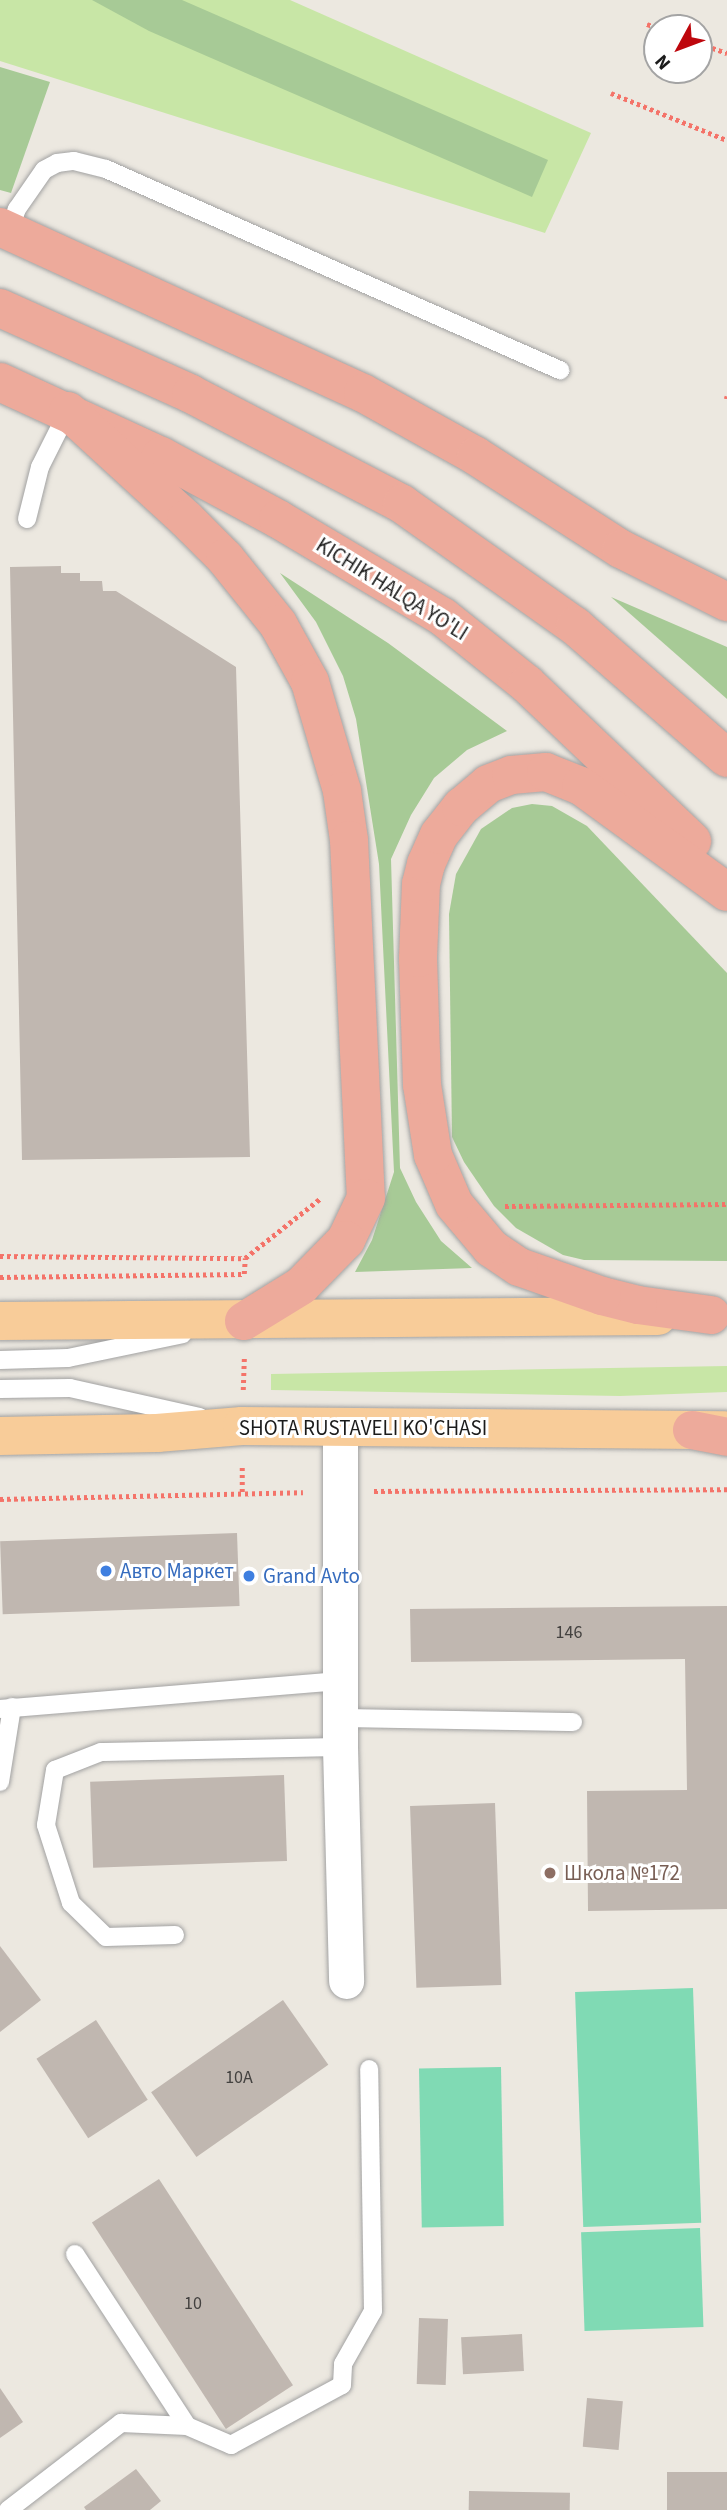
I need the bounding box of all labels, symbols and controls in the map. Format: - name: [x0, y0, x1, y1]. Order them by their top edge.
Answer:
- north arrow: [643, 14, 713, 84]
- text: N: [649, 48, 678, 75]
- street label: KICHIK HALQA YO'LI: [312, 532, 472, 646]
- street label: SHOTA RUSTAVELI KO'CHASI: [239, 1415, 487, 1441]
- place label: Авто Маркет: [120, 1558, 234, 1584]
- marker: Авто Маркет: [98, 1563, 114, 1579]
- place label: Grand Avto: [263, 1563, 360, 1589]
- marker: Grand Avto: [241, 1568, 257, 1584]
- house number: 146: [556, 1622, 582, 1644]
- place label: Школа №172: [564, 1860, 680, 1886]
- marker: Школа №172: [542, 1865, 558, 1881]
- house number: 10A: [225, 2067, 253, 2089]
- house number: 10: [184, 2293, 202, 2315]

